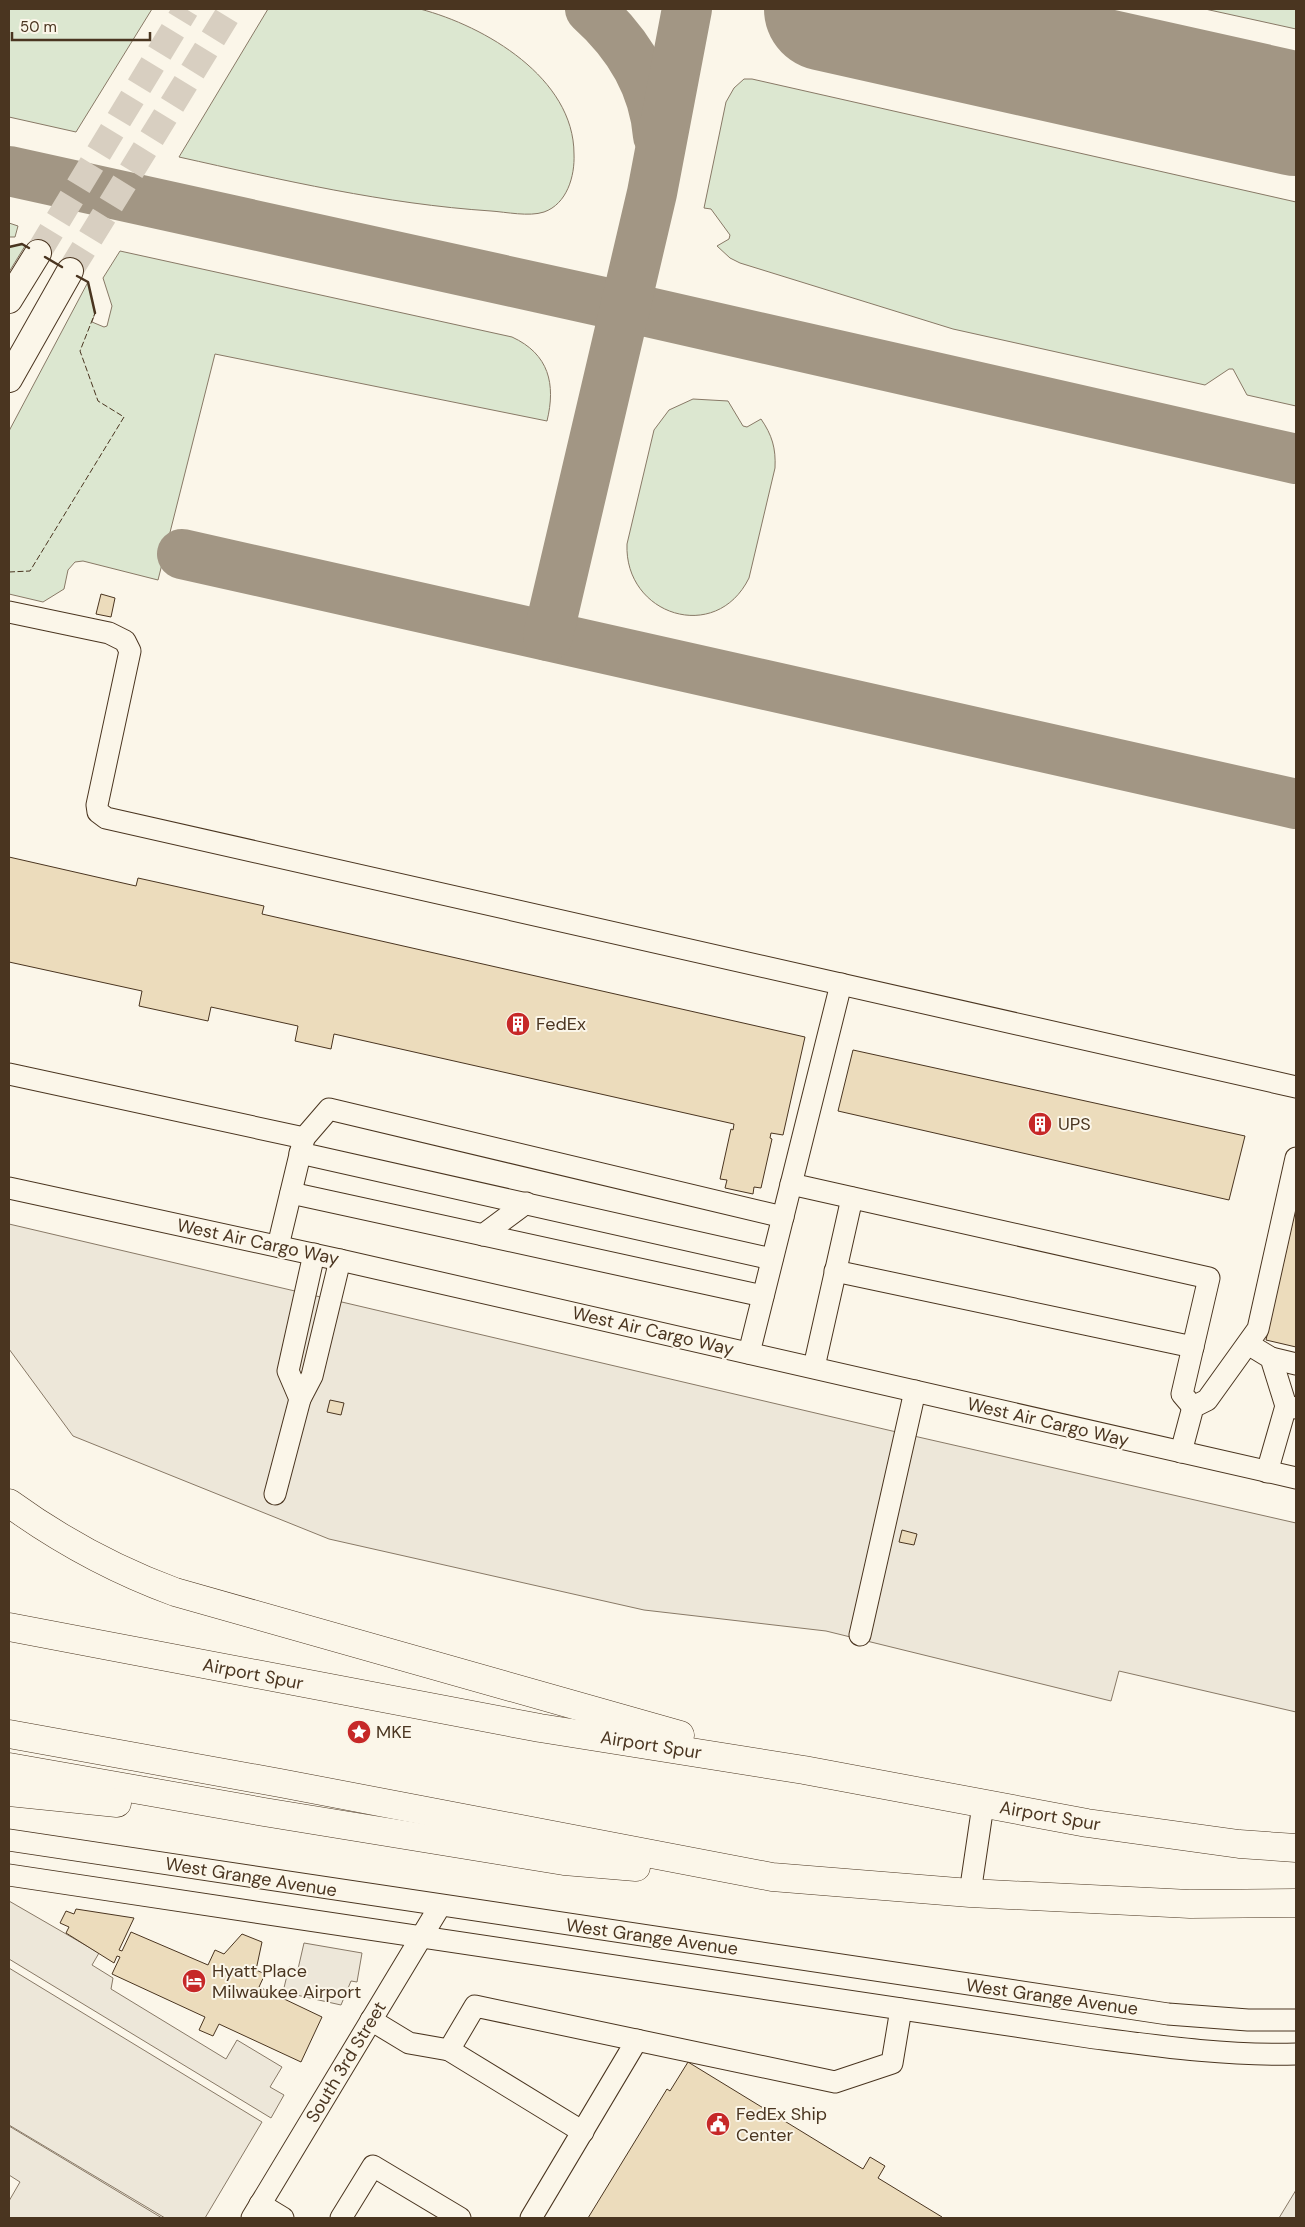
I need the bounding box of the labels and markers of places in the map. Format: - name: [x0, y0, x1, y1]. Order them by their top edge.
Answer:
- building icon: FedEx: [505, 1011, 531, 1037]
- place label: FedEx: [536, 1012, 586, 1036]
- building icon: UPS: [1027, 1111, 1053, 1137]
- place label: UPS: [1058, 1112, 1091, 1136]
- place icon: MKE: [346, 1719, 372, 1745]
- place label: MKE: [376, 1720, 412, 1744]
- place label: Hyatt Place Milwaukee Airport: [212, 1959, 361, 2004]
- hotel icon: Hyatt Place Milwaukee Airport: [181, 1968, 207, 1994]
- place label: FedEx Ship Center: [736, 2102, 827, 2147]
- public building icon: FedEx Ship Center: [705, 2111, 731, 2137]

